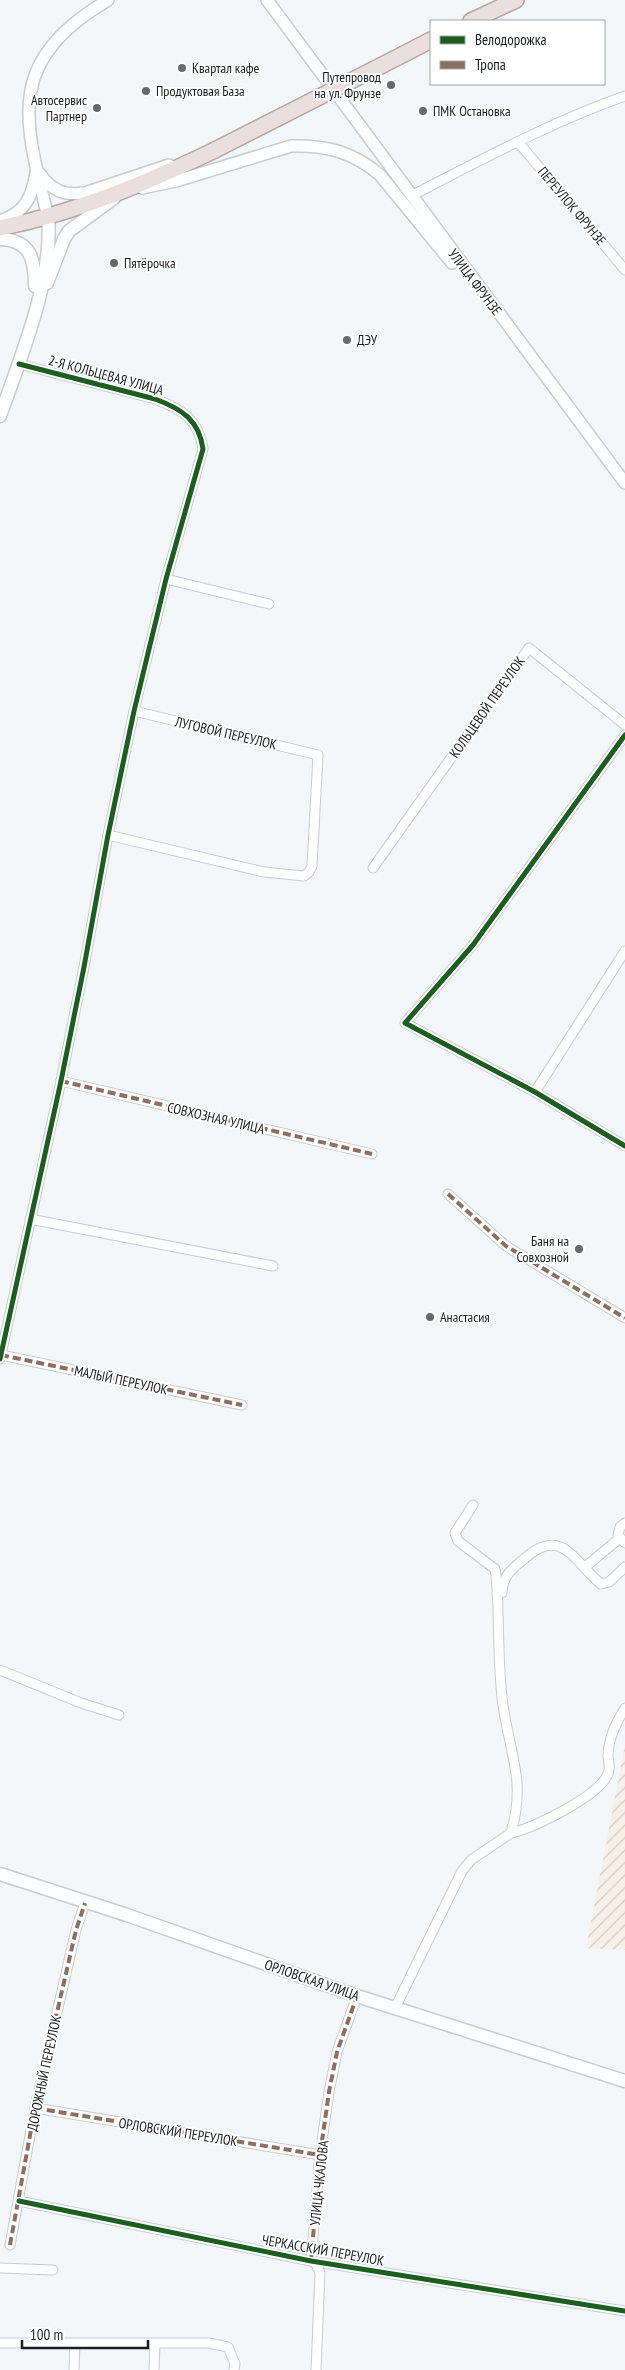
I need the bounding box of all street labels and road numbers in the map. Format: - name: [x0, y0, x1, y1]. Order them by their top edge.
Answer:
- street label: ПЕРЕУЛОК ФРУНЗЕ: [534, 163, 610, 249]
- street label: УЛИЦА ФРУНЗЕ: [444, 245, 506, 319]
- street label: 2-Я КОЛЬЦЕВАЯ УЛИЦА: [46, 351, 166, 399]
- street label: КОЛЬЦЕВОЙ ПЕРЕУЛОК: [445, 653, 529, 761]
- street label: ЛУГОВОЙ ПЕРЕУЛОК: [172, 712, 279, 753]
- street label: СОВХОЗНАЯ УЛИЦА: [166, 1098, 267, 1138]
- street label: МАЛЫЙ ПЕРЕУЛОК: [73, 1361, 170, 1399]
- street label: ОРЛОВСКАЯ УЛИЦА: [262, 1955, 362, 2005]
- street label: ДОРОЖНЫЙ ПЕРЕУЛОК: [23, 2013, 65, 2133]
- street label: ОРЛОВСКИЙ ПЕРЕУЛОК: [117, 2114, 239, 2150]
- street label: УЛИЦА ЧКАЛОВА: [306, 2139, 332, 2227]
- street label: ЧЕРКАССКИЙ ПЕРЕУЛОК: [261, 2230, 385, 2270]

